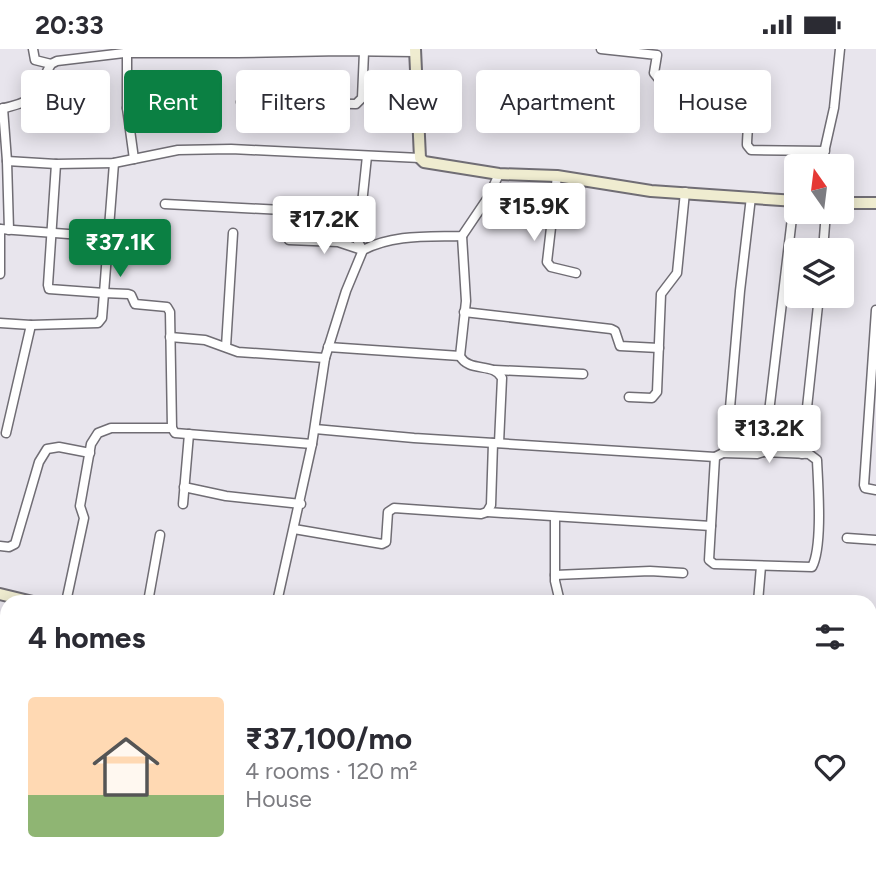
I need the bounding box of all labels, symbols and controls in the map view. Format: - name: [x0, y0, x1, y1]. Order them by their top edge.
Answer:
- text: 20:33: [35, 9, 104, 41]
- chip: Buy: [21, 70, 110, 133]
- chip: Rent: [124, 70, 222, 133]
- chip: Filters: [236, 70, 350, 133]
- chip: New: [364, 70, 462, 133]
- chip: Apartment: [476, 70, 640, 133]
- chip: House: [654, 70, 771, 133]
- north arrow: [784, 154, 854, 224]
- map controls: [784, 154, 854, 308]
- pin: ₹15.9K: [477, 183, 591, 243]
- text: ₹15.9K: [498, 192, 570, 220]
- pin: ₹17.2K: [267, 197, 381, 256]
- text: ₹17.2K: [289, 205, 359, 233]
- pin: ₹37.1K: [63, 219, 177, 279]
- text: ₹37.1K: [85, 228, 155, 256]
- button: layers: [784, 238, 854, 308]
- pin: ₹13.2K: [712, 405, 826, 465]
- text: ₹13.2K: [734, 414, 804, 442]
- icon: filters: [811, 618, 849, 656]
- text: 4 homes: [28, 619, 145, 656]
- text: ₹37,100/mo: [245, 720, 412, 757]
- icon: home: [84, 725, 168, 809]
- icon: heart: [811, 748, 849, 786]
- text: 4 rooms · 120 m²: [245, 757, 418, 785]
- text: House: [245, 785, 312, 813]

